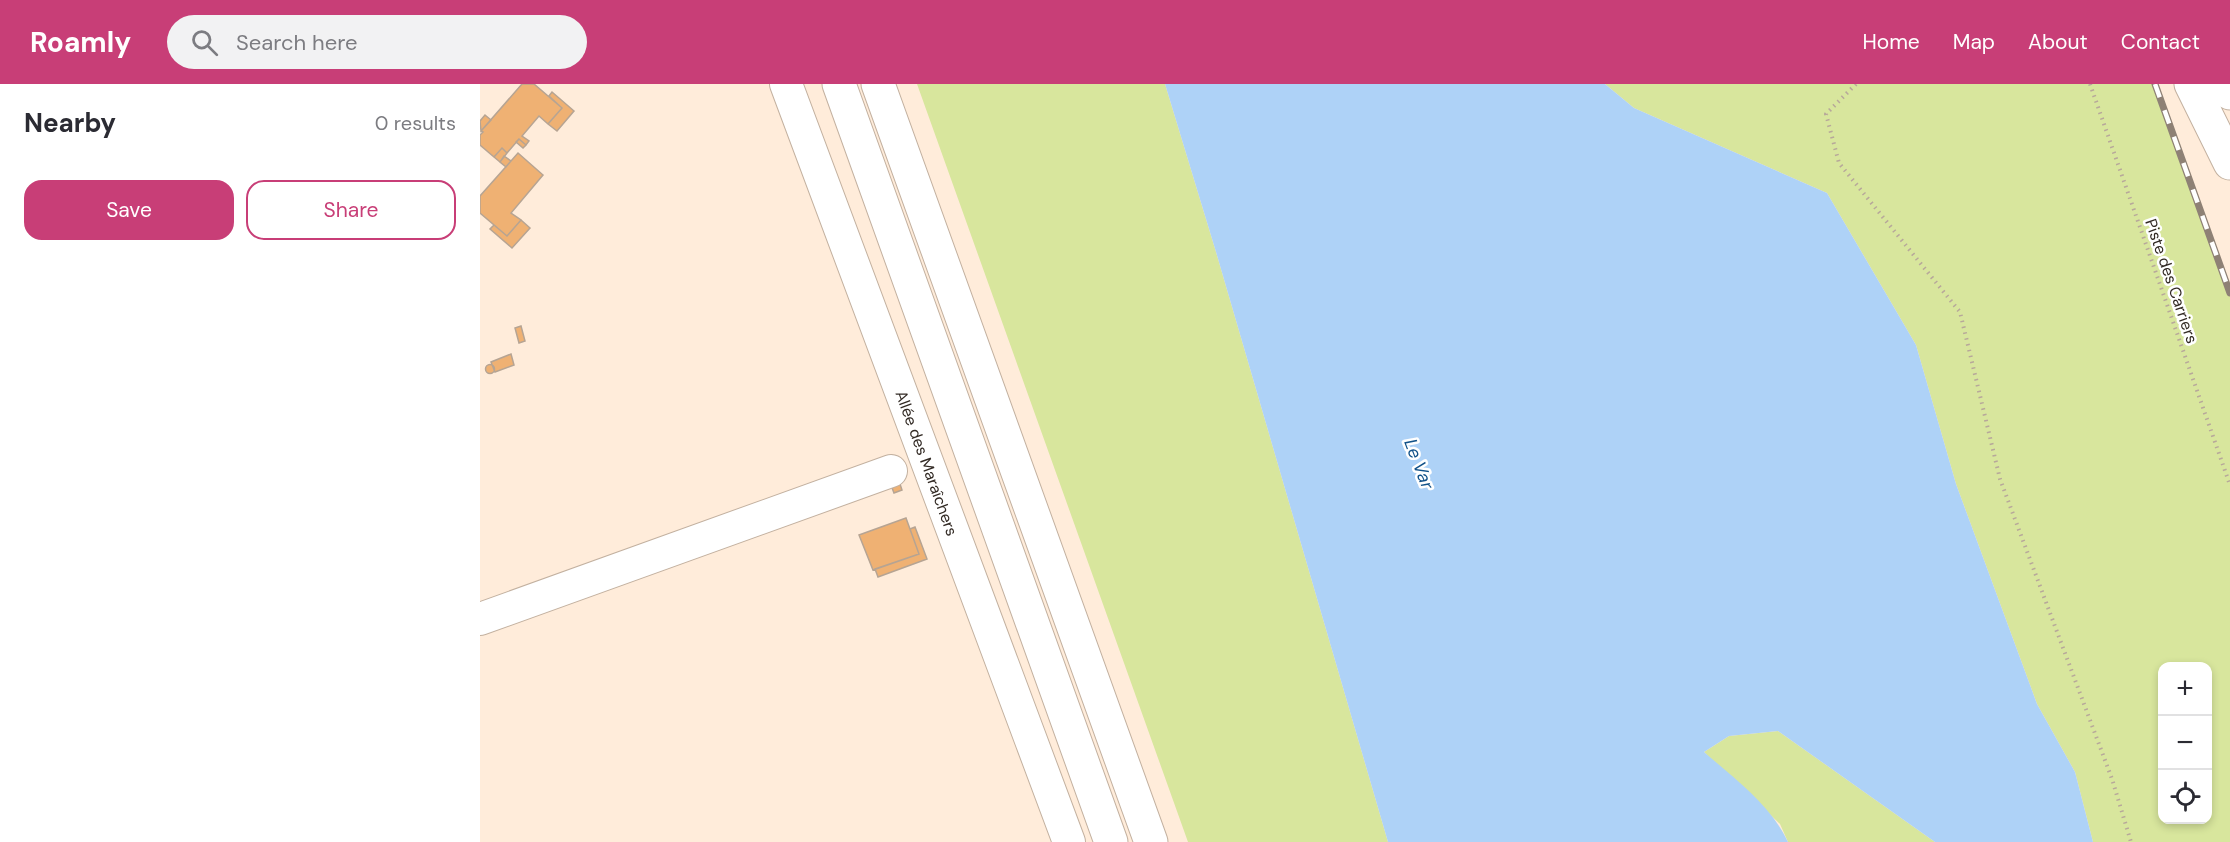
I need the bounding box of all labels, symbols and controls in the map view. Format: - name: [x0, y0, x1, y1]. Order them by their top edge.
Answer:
- search box: [167, 15, 587, 69]
- text: Roamly: [30, 24, 131, 61]
- icon: search: [188, 26, 221, 59]
- text: Search here: [236, 28, 357, 57]
- text: Home: [1862, 28, 1920, 56]
- text: Map: [1953, 28, 1995, 56]
- text: About: [2028, 28, 2088, 56]
- text: Contact: [2121, 28, 2200, 56]
- text: Nearby: [24, 106, 116, 140]
- text: 0 results: [375, 110, 456, 136]
- button: Save: [24, 180, 234, 240]
- button: Share: [246, 180, 456, 240]
- street label: Piste des Carriers: [2140, 216, 2203, 346]
- street label: Allée des Maraîchers: [890, 388, 963, 539]
- water label: Le Var: [1398, 435, 1440, 494]
- map controls: [2158, 662, 2212, 824]
- button: +: [2158, 662, 2212, 716]
- button: −: [2158, 716, 2212, 770]
- button: locate: [2158, 770, 2212, 824]

